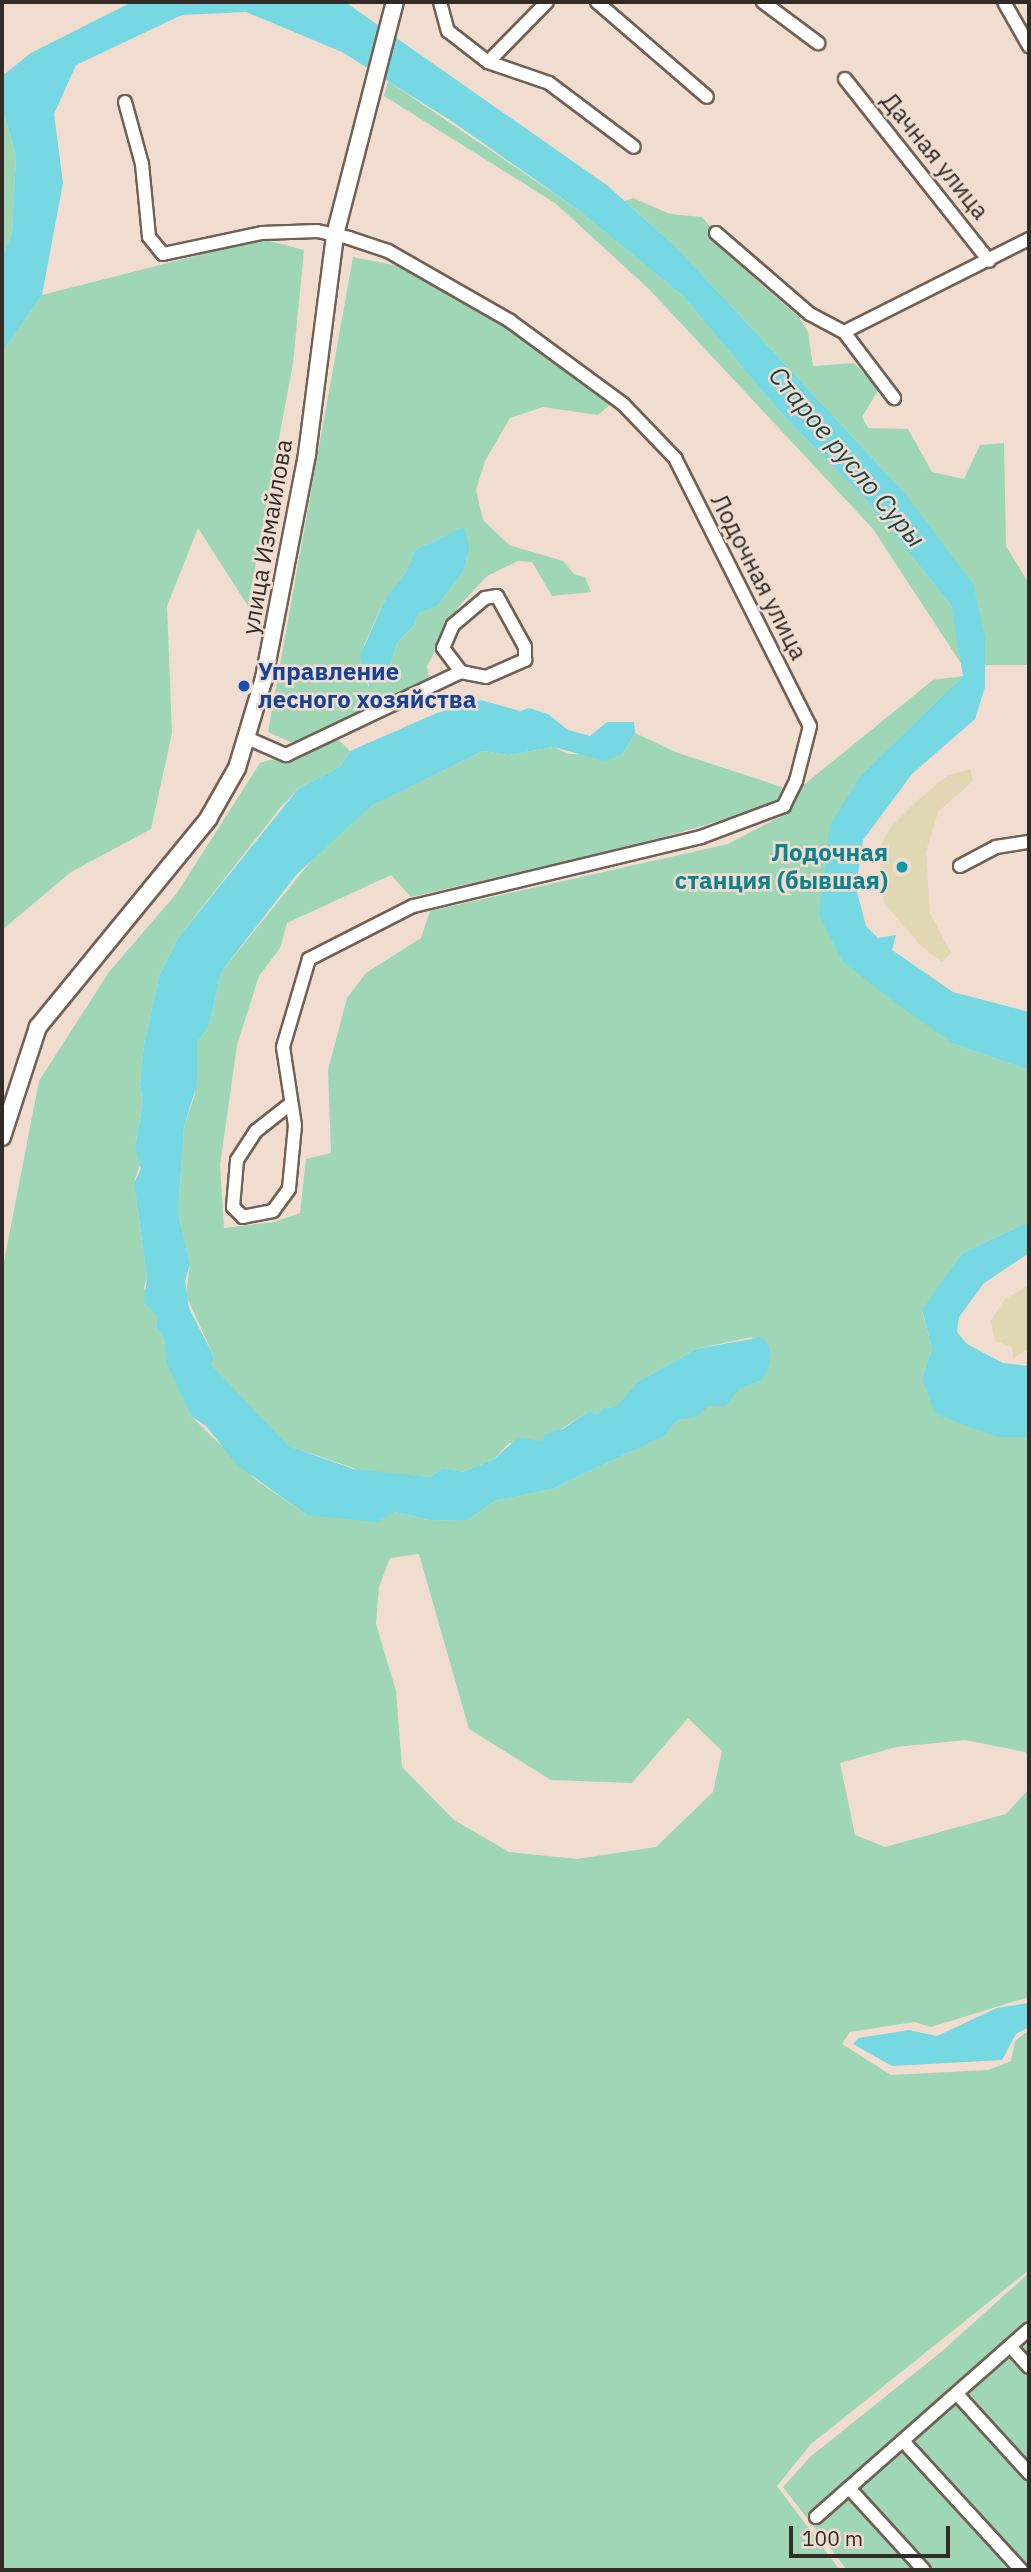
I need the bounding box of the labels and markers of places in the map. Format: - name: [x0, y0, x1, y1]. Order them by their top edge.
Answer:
- place label: Управление лесного хозяйства: [258, 658, 476, 714]
- marker: Управление лесного хозяйства: [236, 678, 252, 694]
- place label: Лодочная станция (бывшая): [675, 839, 888, 895]
- marker: Лодочная станция (бывшая): [894, 859, 910, 875]

